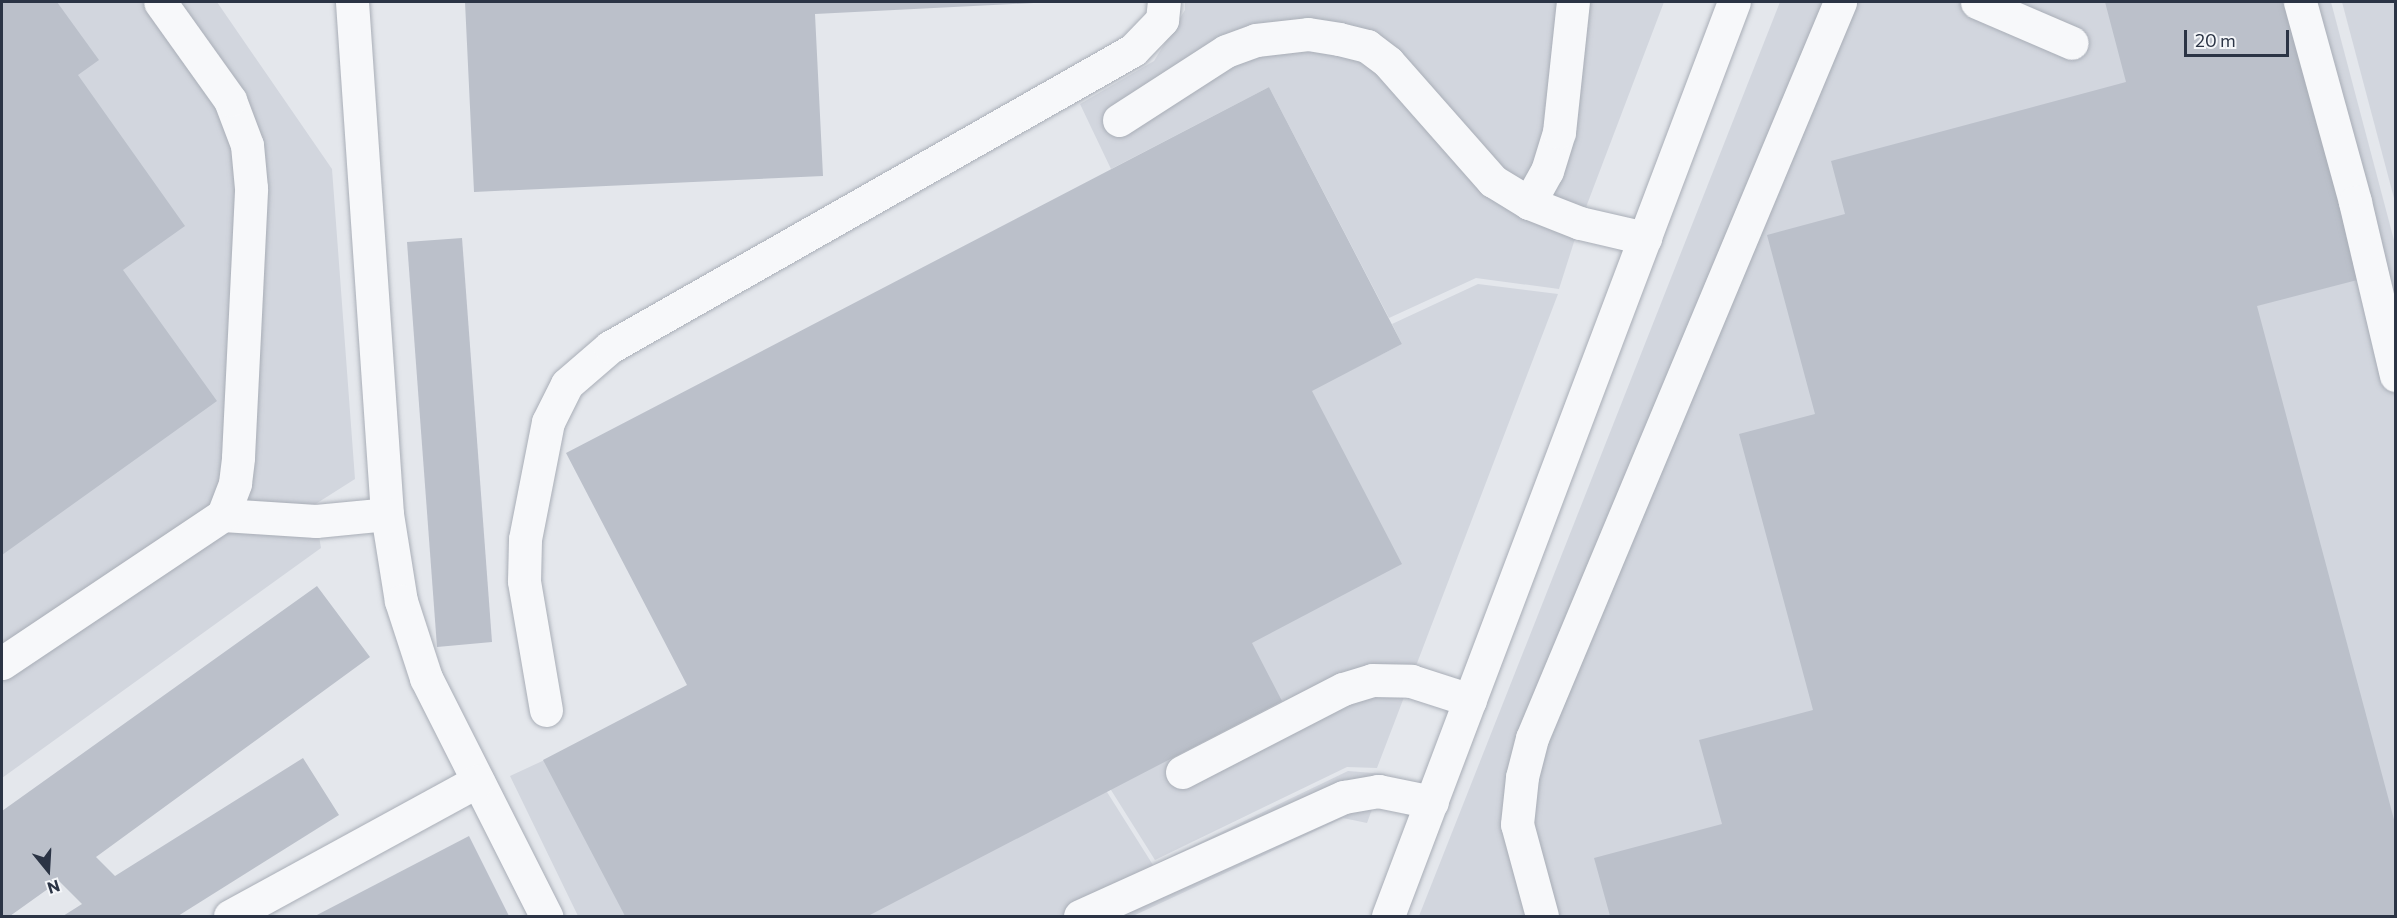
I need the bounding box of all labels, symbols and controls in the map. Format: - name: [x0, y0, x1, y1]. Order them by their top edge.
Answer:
- scale bar: [2187, 18, 2292, 56]
- text: 20 m: [2195, 29, 2236, 51]
- north arrow: [18, 840, 78, 900]
- text: N: [45, 877, 62, 898]

